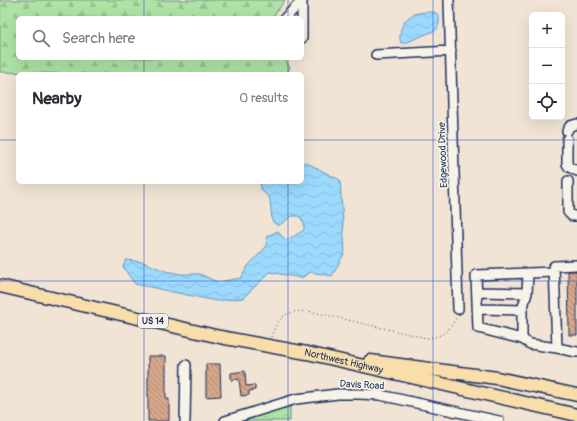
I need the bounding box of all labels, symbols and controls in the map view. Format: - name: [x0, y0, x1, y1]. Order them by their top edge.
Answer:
- map controls: [529, 12, 565, 120]
- button: +: [529, 12, 565, 48]
- search box: [16, 16, 304, 60]
- icon: search: [30, 27, 52, 49]
- text: Search here: [62, 29, 135, 48]
- button: −: [529, 48, 565, 84]
- button: locate: [529, 84, 565, 120]
- text: Nearby: [32, 88, 81, 109]
- text: 0 results: [239, 90, 288, 106]
- street label: Edgewood Drive: [436, 122, 450, 188]
- road number: US 14: [138, 314, 168, 328]
- street label: Northwest Highway: [303, 347, 385, 376]
- street label: Davis Road: [339, 378, 385, 392]

